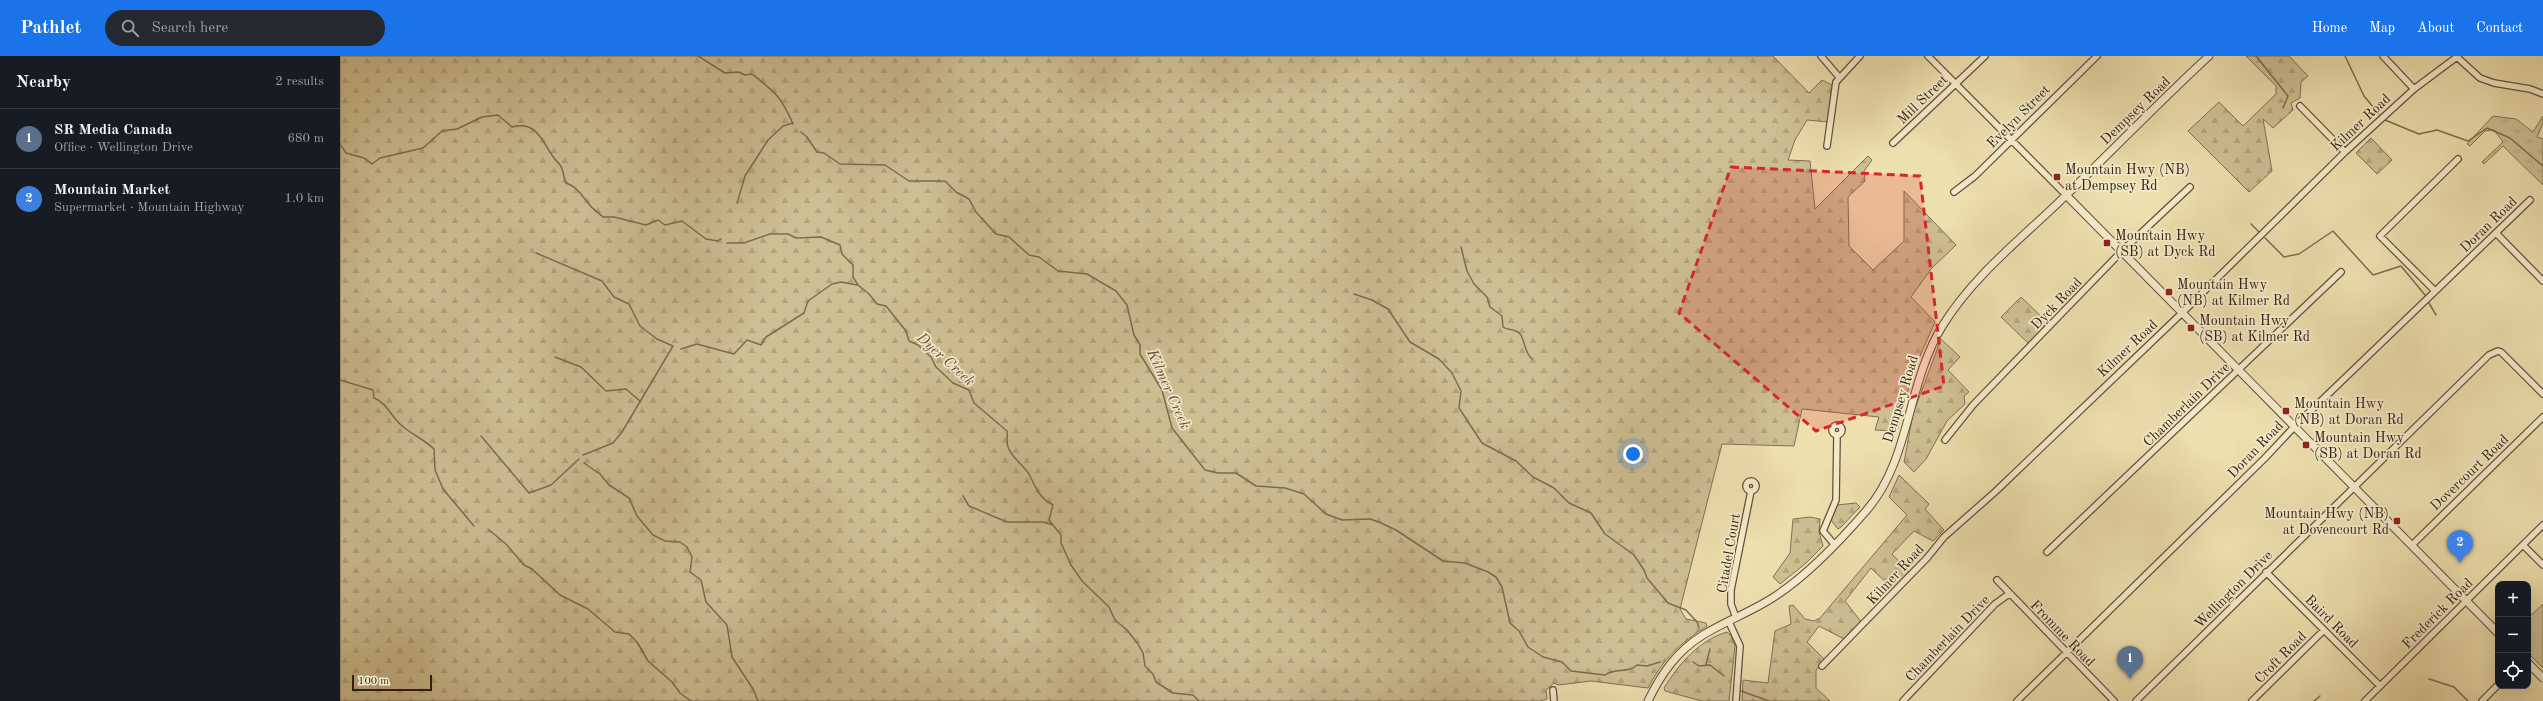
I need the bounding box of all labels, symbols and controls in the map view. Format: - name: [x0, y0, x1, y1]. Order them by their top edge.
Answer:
- search box: [105, 10, 385, 46]
- icon: search: [119, 17, 141, 39]
- text: Pathlet: [20, 19, 81, 38]
- text: Search here: [151, 21, 228, 36]
- text: Home: [2312, 21, 2347, 35]
- text: Map: [2369, 21, 2395, 35]
- text: About: [2417, 21, 2454, 35]
- text: Contact: [2476, 21, 2523, 35]
- street label: Mill Street: [1895, 72, 1951, 127]
- text: Nearby: [16, 74, 71, 91]
- street label: Dempsey Road: [2098, 74, 2173, 147]
- text: 2 results: [275, 75, 324, 88]
- street label: Evelyn Street: [1985, 82, 2053, 151]
- street label: Kilmer Road: [2328, 92, 2393, 154]
- text: SR Media Canada: [54, 123, 172, 138]
- text: 1: [25, 132, 33, 145]
- text: 680 m: [287, 132, 324, 145]
- text: Office · Wellington Drive: [54, 141, 193, 154]
- place label: Mountain Hwy (NB) at Dempsey Rd: [2065, 163, 2190, 193]
- marker: Mountain Hwy (NB) at Dempsey Rd: [2052, 172, 2062, 182]
- text: Mountain Market: [54, 183, 170, 198]
- text: 2: [25, 192, 33, 205]
- text: 1.0 km: [285, 192, 324, 205]
- street label: Doran Road: [2458, 194, 2520, 255]
- text: Supermarket · Mountain Highway: [54, 201, 244, 214]
- place label: Mountain Hwy (SB) at Dyck Rd: [2115, 229, 2216, 259]
- marker: Mountain Hwy (SB) at Dyck Rd: [2102, 238, 2112, 248]
- street label: Dyck Road: [2029, 275, 2085, 332]
- place label: Mountain Hwy (NB) at Kilmer Rd: [2177, 278, 2290, 308]
- marker: Mountain Hwy (NB) at Kilmer Rd: [2164, 287, 2174, 297]
- place label: Mountain Hwy (SB) at Kilmer Rd: [2199, 314, 2310, 344]
- street label: Kilmer Road: [2095, 318, 2160, 380]
- marker: Mountain Hwy (SB) at Kilmer Rd: [2186, 323, 2196, 333]
- water label: Dyer Creek: [913, 330, 977, 390]
- water label: Kilmer Creek: [1143, 346, 1192, 432]
- street label: Dempsey Road: [1881, 354, 1921, 445]
- street label: Chamberlain Drive: [2141, 360, 2233, 449]
- place label: Mountain Hwy (NB) at Doran Rd: [2294, 397, 2404, 427]
- marker: Mountain Hwy (NB) at Doran Rd: [2281, 406, 2291, 416]
- street label: Doran Road: [2225, 419, 2286, 481]
- place label: Mountain Hwy (SB) at Doran Rd: [2314, 431, 2422, 461]
- street label: Dovercourt Road: [2428, 432, 2511, 513]
- marker: Mountain Hwy (SB) at Doran Rd: [2301, 440, 2311, 450]
- your location: [1623, 444, 1643, 464]
- place label: Mountain Hwy (NB) at Dovencourt Rd: [2264, 507, 2389, 537]
- street label: Citadel Court: [1715, 512, 1743, 594]
- marker: Mountain Hwy (NB) at Dovencourt Rd: [2392, 516, 2402, 526]
- pin: 2: [2447, 530, 2473, 563]
- street label: Kilmer Road: [1865, 542, 1927, 607]
- street label: Wellington Drive: [2192, 548, 2275, 631]
- street label: Frederick Road: [2400, 576, 2476, 652]
- map controls: [2495, 581, 2531, 689]
- button: +: [2495, 581, 2531, 617]
- street label: Chamberlain Drive: [1903, 593, 1992, 685]
- street label: Baird Road: [2302, 593, 2360, 651]
- street label: Fromme Road: [2027, 598, 2097, 669]
- button: −: [2495, 617, 2531, 653]
- street label: Croft Road: [2252, 629, 2309, 686]
- pin: 1: [2117, 646, 2143, 679]
- button: locate: [2495, 653, 2531, 689]
- scale bar: [352, 673, 432, 692]
- text: 100 m: [358, 676, 389, 687]

